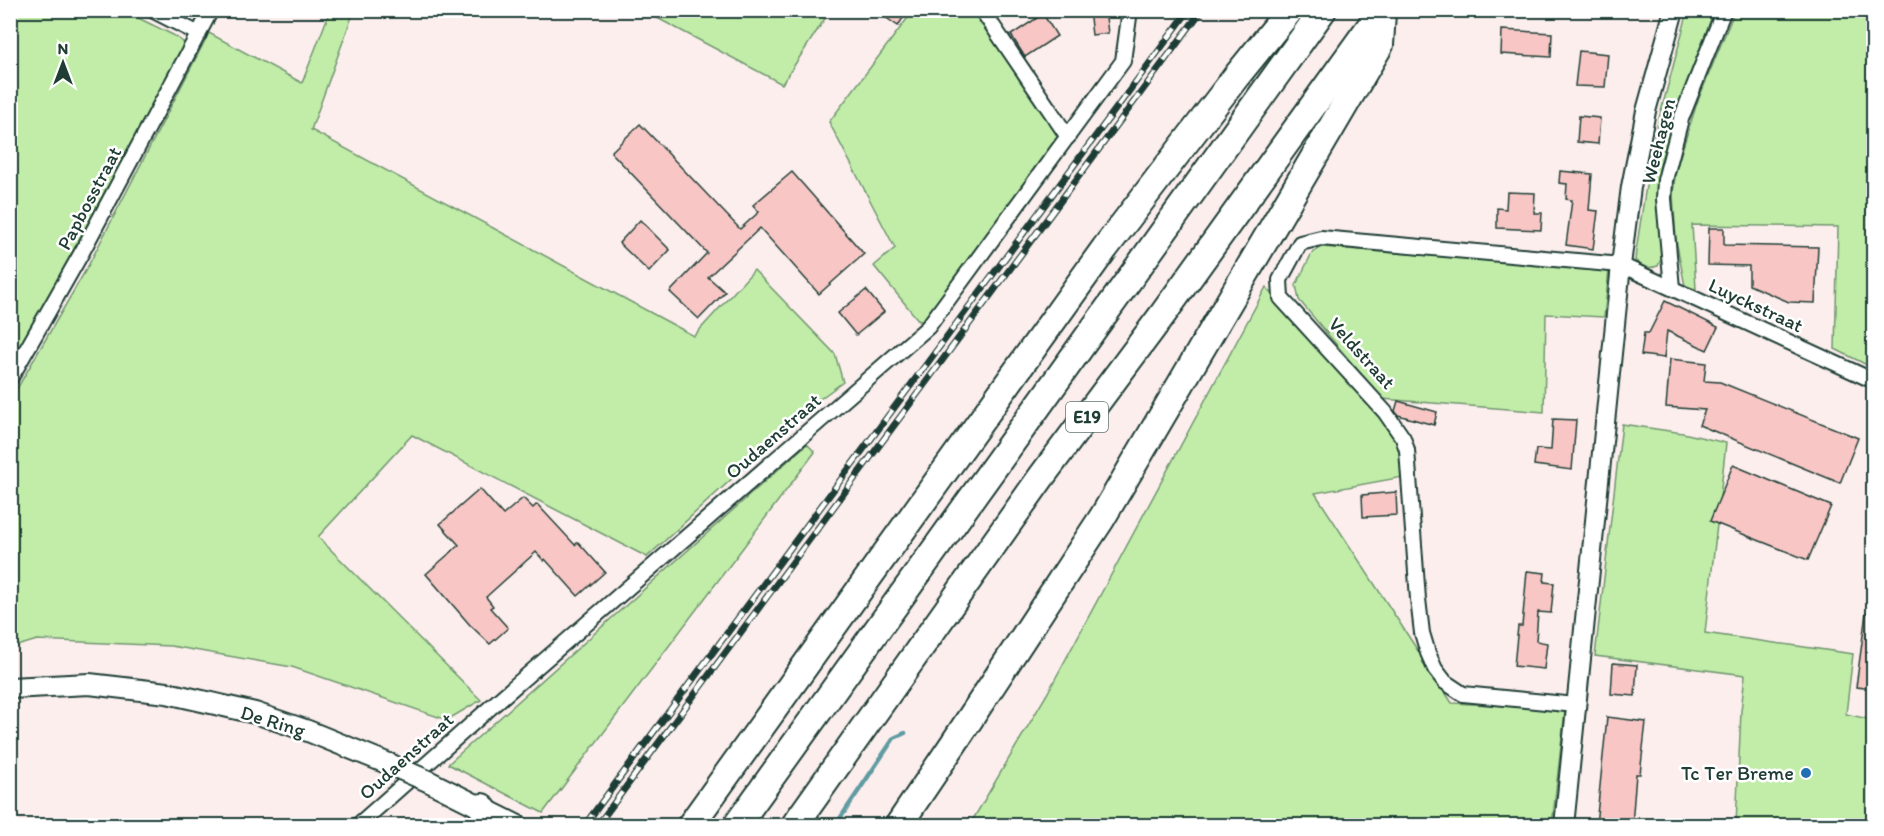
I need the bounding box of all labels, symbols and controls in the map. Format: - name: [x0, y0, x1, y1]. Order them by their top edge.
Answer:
- north arrow: [33, 33, 93, 93]
- text: N: [58, 39, 68, 58]
- street label: Weehagen: [1636, 96, 1680, 186]
- street label: Papbosstraat: [52, 142, 126, 254]
- street label: Luyckstraat: [1705, 273, 1807, 337]
- street label: Veldstraat: [1323, 312, 1401, 394]
- street label: Oudaenstraat: [720, 388, 826, 484]
- road number: E19: [1066, 402, 1108, 432]
- street label: De Ring: [238, 700, 309, 742]
- street label: Oudaenstraat: [354, 707, 458, 805]
- place label: Tc Ter Breme: [1681, 761, 1794, 785]
- marker: Tc Ter Breme: [1799, 766, 1813, 780]

